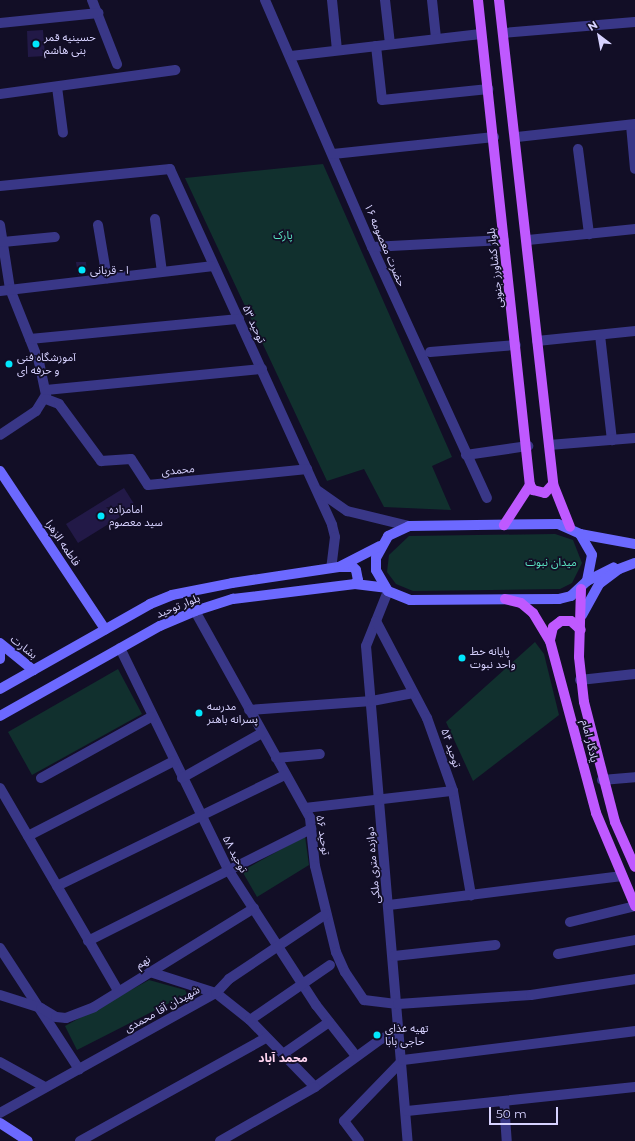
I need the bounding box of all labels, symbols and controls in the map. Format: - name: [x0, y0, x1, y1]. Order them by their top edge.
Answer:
- north arrow: [579, 16, 619, 56]
- text: N: [585, 18, 600, 34]
- place label: حسینیه قمر بنی هاشم: [44, 31, 96, 57]
- marker: حسینیه قمر بنی هاشم: [31, 39, 41, 49]
- street label: حضرت معصومه ۱۶: [362, 202, 408, 288]
- street label: بلوار کشاورز جنوبی: [484, 227, 506, 309]
- park label: پارک: [273, 228, 293, 242]
- place label: ا - قربانی: [90, 263, 129, 277]
- marker: ا - قربانی: [77, 265, 87, 275]
- street label: توحید ۵۳: [239, 303, 269, 345]
- place label: آموزشگاه فنی و حرفه ای: [17, 351, 76, 377]
- marker: آموزشگاه فنی و حرفه ای: [4, 359, 14, 369]
- street label: محمدی: [161, 462, 195, 478]
- place label: امامزاده سید معصوم: [109, 503, 163, 529]
- marker: امامزاده سید معصوم: [96, 511, 106, 521]
- street label: فاطمه الزهرا: [43, 518, 83, 568]
- park label: میدان نبوت: [525, 555, 577, 569]
- street label: بلوار توحید: [154, 591, 202, 621]
- street label: بشارت: [8, 632, 40, 662]
- place label: پایانه خط واحد نبوت: [470, 645, 516, 671]
- marker: پایانه خط واحد نبوت: [457, 653, 467, 663]
- place label: مدرسه پسرانه باهنر: [207, 700, 258, 726]
- marker: مدرسه پسرانه باهنر: [194, 708, 204, 718]
- street label: یادگار امام: [579, 718, 601, 764]
- street label: توحید ۵۴: [438, 727, 464, 769]
- street label: توحید ۵۶: [313, 814, 333, 856]
- street label: دوازده متری ملکی: [363, 826, 383, 904]
- street label: توحید ۵۸: [220, 833, 250, 875]
- street label: نهم: [133, 953, 153, 971]
- street label: شهیدان آقا محمدی: [122, 983, 202, 1035]
- place label: تهیه غذای حاجی بابا: [385, 1022, 429, 1048]
- marker: تهیه غذای حاجی بابا: [372, 1030, 382, 1040]
- district label: محمد آباد: [258, 1051, 308, 1065]
- scale bar: [491, 1099, 560, 1125]
- text: 50 m: [496, 1106, 527, 1121]

